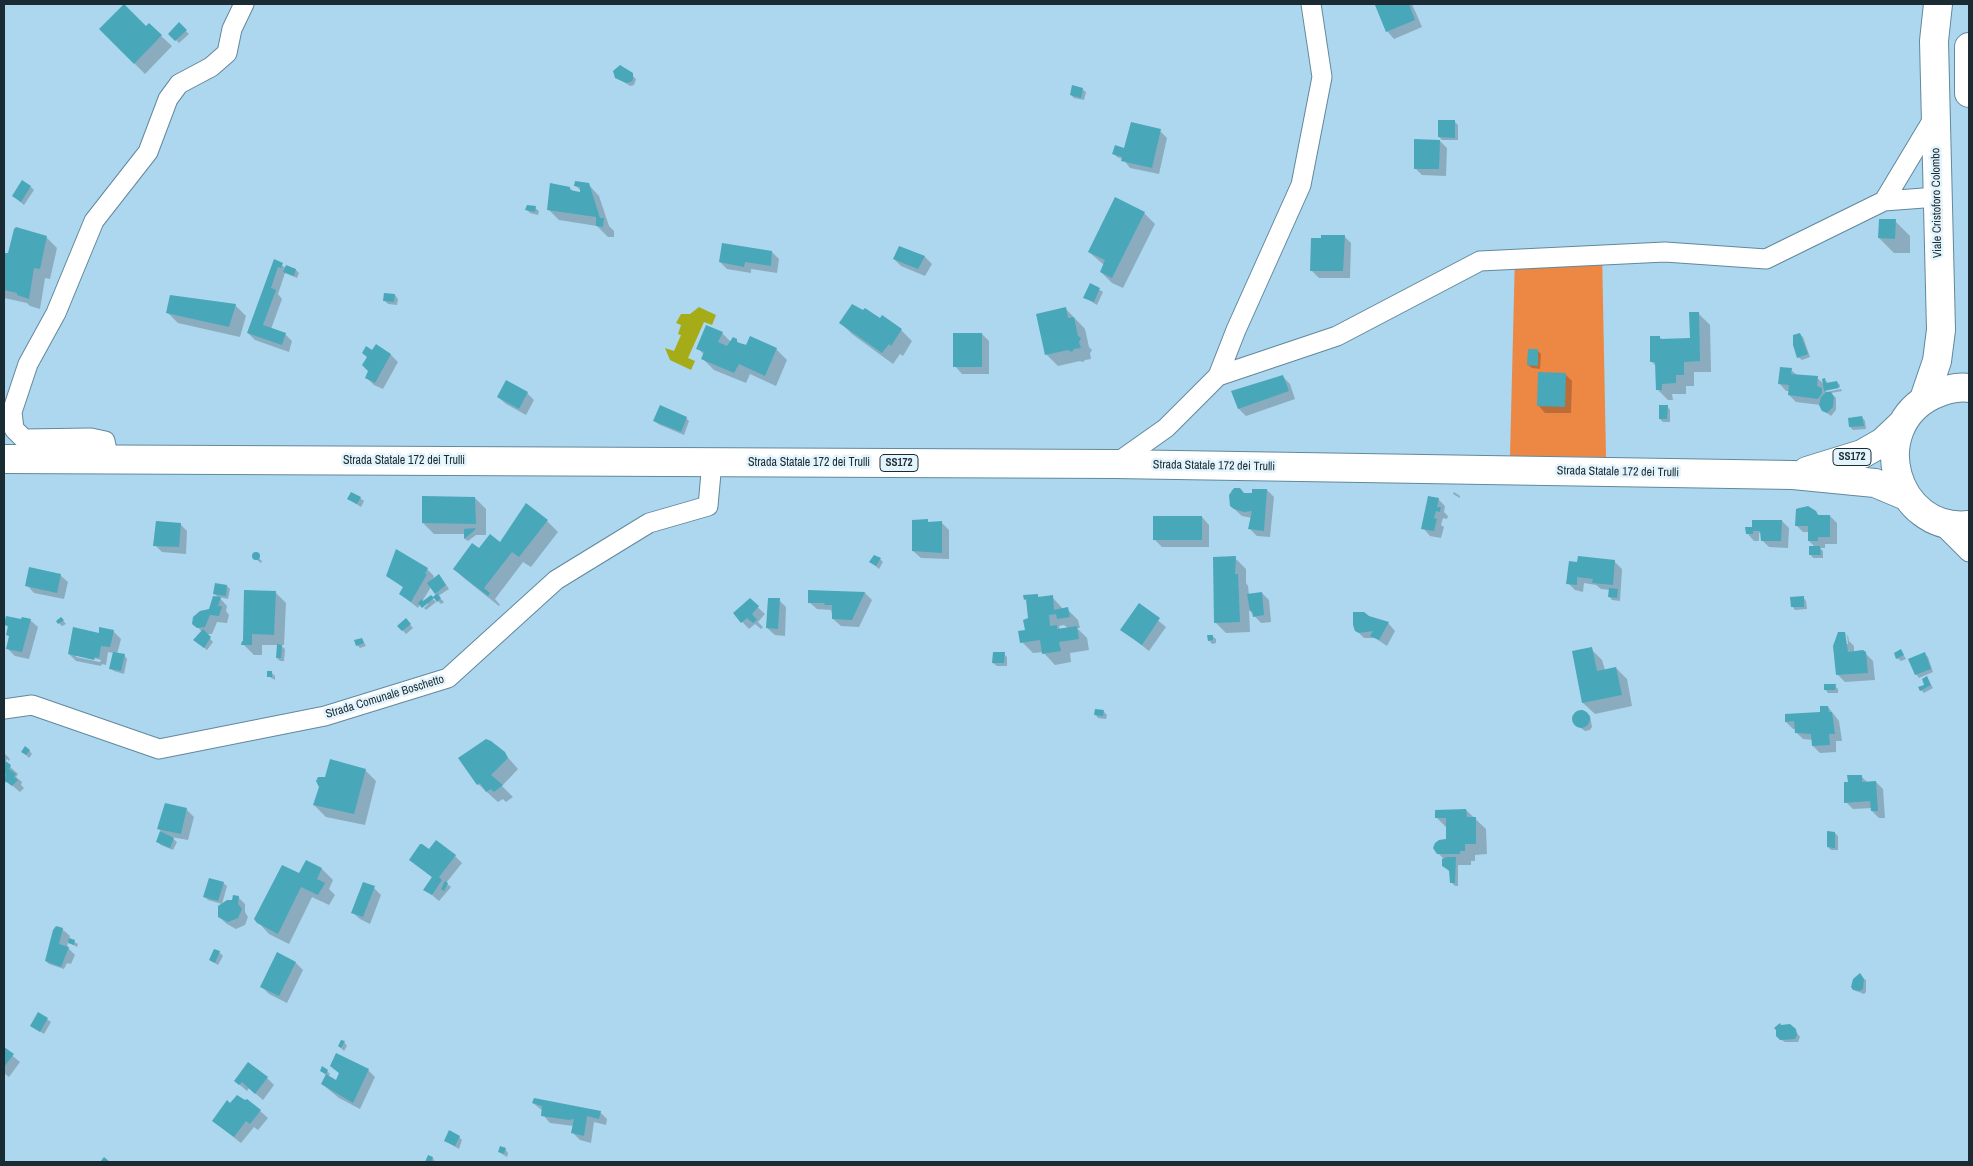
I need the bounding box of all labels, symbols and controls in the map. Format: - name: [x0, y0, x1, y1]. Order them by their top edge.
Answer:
- street label: Viale Cristoforo Colombo: [1929, 148, 1945, 258]
- road number: SS172: [1833, 448, 1871, 466]
- street label: Strada Statale 172 dei Trulli: [343, 454, 465, 468]
- road number: SS172: [880, 454, 918, 472]
- street label: Strada Statale 172 dei Trulli: [748, 456, 870, 470]
- street label: Strada Statale 172 dei Trulli: [1153, 458, 1275, 474]
- street label: Strada Statale 172 dei Trulli: [1557, 464, 1679, 480]
- street label: Strada Comunale Boschetto: [324, 672, 446, 722]

